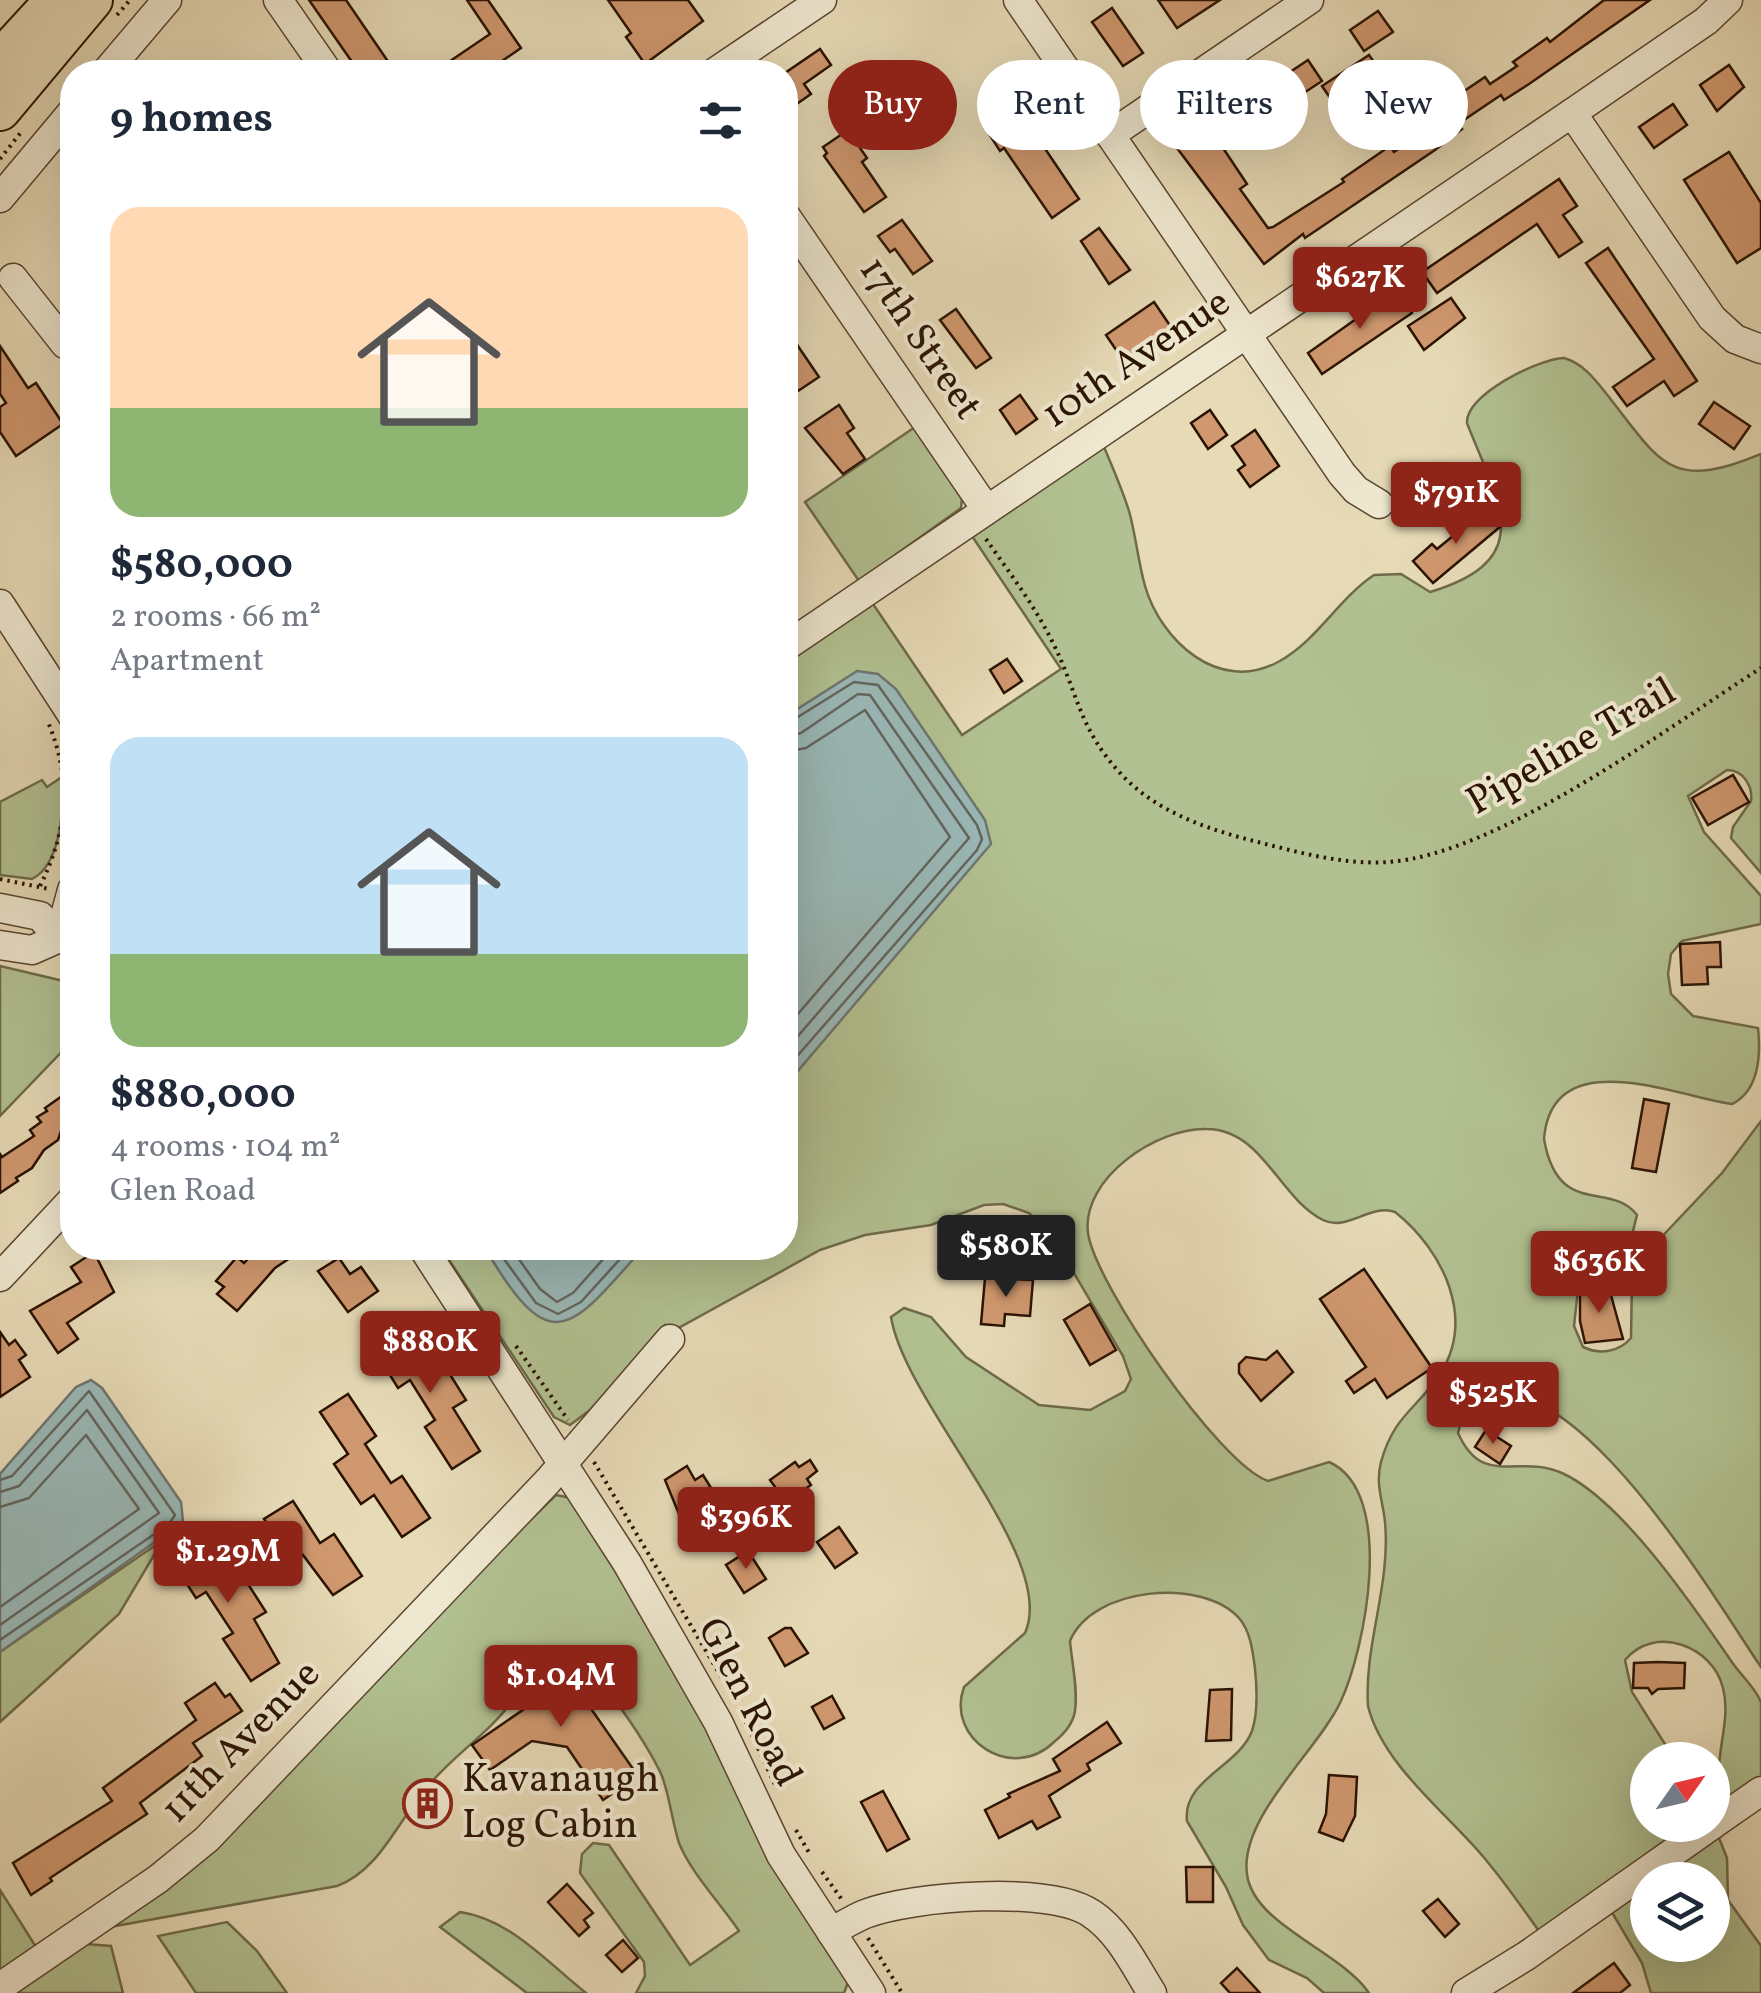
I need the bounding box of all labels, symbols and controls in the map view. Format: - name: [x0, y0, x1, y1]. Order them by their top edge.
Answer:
- chip: Buy: [828, 60, 957, 150]
- chip: Rent: [977, 60, 1120, 150]
- chip: Filters: [1140, 60, 1308, 150]
- chip: New: [1328, 60, 1468, 150]
- text: 9 homes: [110, 91, 273, 150]
- icon: filters: [693, 93, 748, 148]
- street label: 17th Street: [844, 246, 994, 432]
- pin: $627K: [1290, 247, 1430, 332]
- text: $627K: [1315, 257, 1405, 301]
- icon: home: [339, 272, 519, 452]
- street label: 10th Avenue: [1032, 276, 1242, 444]
- pin: $791K: [1386, 462, 1526, 547]
- text: $791K: [1413, 472, 1499, 516]
- text: $580,000: [110, 537, 293, 596]
- text: 2 rooms · 66 m²: [110, 596, 321, 640]
- text: Apartment: [110, 640, 264, 684]
- street label: Pipeline Trail: [1457, 665, 1687, 831]
- icon: home: [339, 802, 519, 982]
- text: $880,000: [110, 1067, 296, 1126]
- text: 4 rooms · 104 m²: [110, 1126, 341, 1170]
- text: Glen Road: [110, 1170, 256, 1214]
- pin: $580K: [936, 1215, 1076, 1300]
- text: $580K: [959, 1225, 1053, 1269]
- pin: $636K: [1529, 1231, 1669, 1316]
- text: $636K: [1553, 1241, 1645, 1285]
- pin: $880K: [360, 1311, 500, 1396]
- text: $880K: [382, 1321, 478, 1365]
- pin: $525K: [1423, 1362, 1563, 1447]
- text: $525K: [1449, 1372, 1537, 1416]
- pin: $396K: [676, 1487, 816, 1572]
- text: $396K: [700, 1497, 792, 1541]
- pin: $1.29M: [147, 1521, 309, 1606]
- text: $1.29M: [176, 1531, 280, 1575]
- street label: Glen Road: [682, 1609, 814, 1797]
- pin: $1.04M: [480, 1645, 642, 1730]
- street label: 11th Avenue: [150, 1649, 334, 1837]
- text: $1.04M: [506, 1655, 616, 1699]
- north arrow: [1630, 1742, 1730, 1842]
- map controls: [1630, 1742, 1730, 1962]
- place label: Kavanaugh Log Cabin: [462, 1753, 660, 1855]
- building icon: Kavanaugh Log Cabin: [401, 1778, 453, 1830]
- button: layers: [1630, 1862, 1730, 1962]

